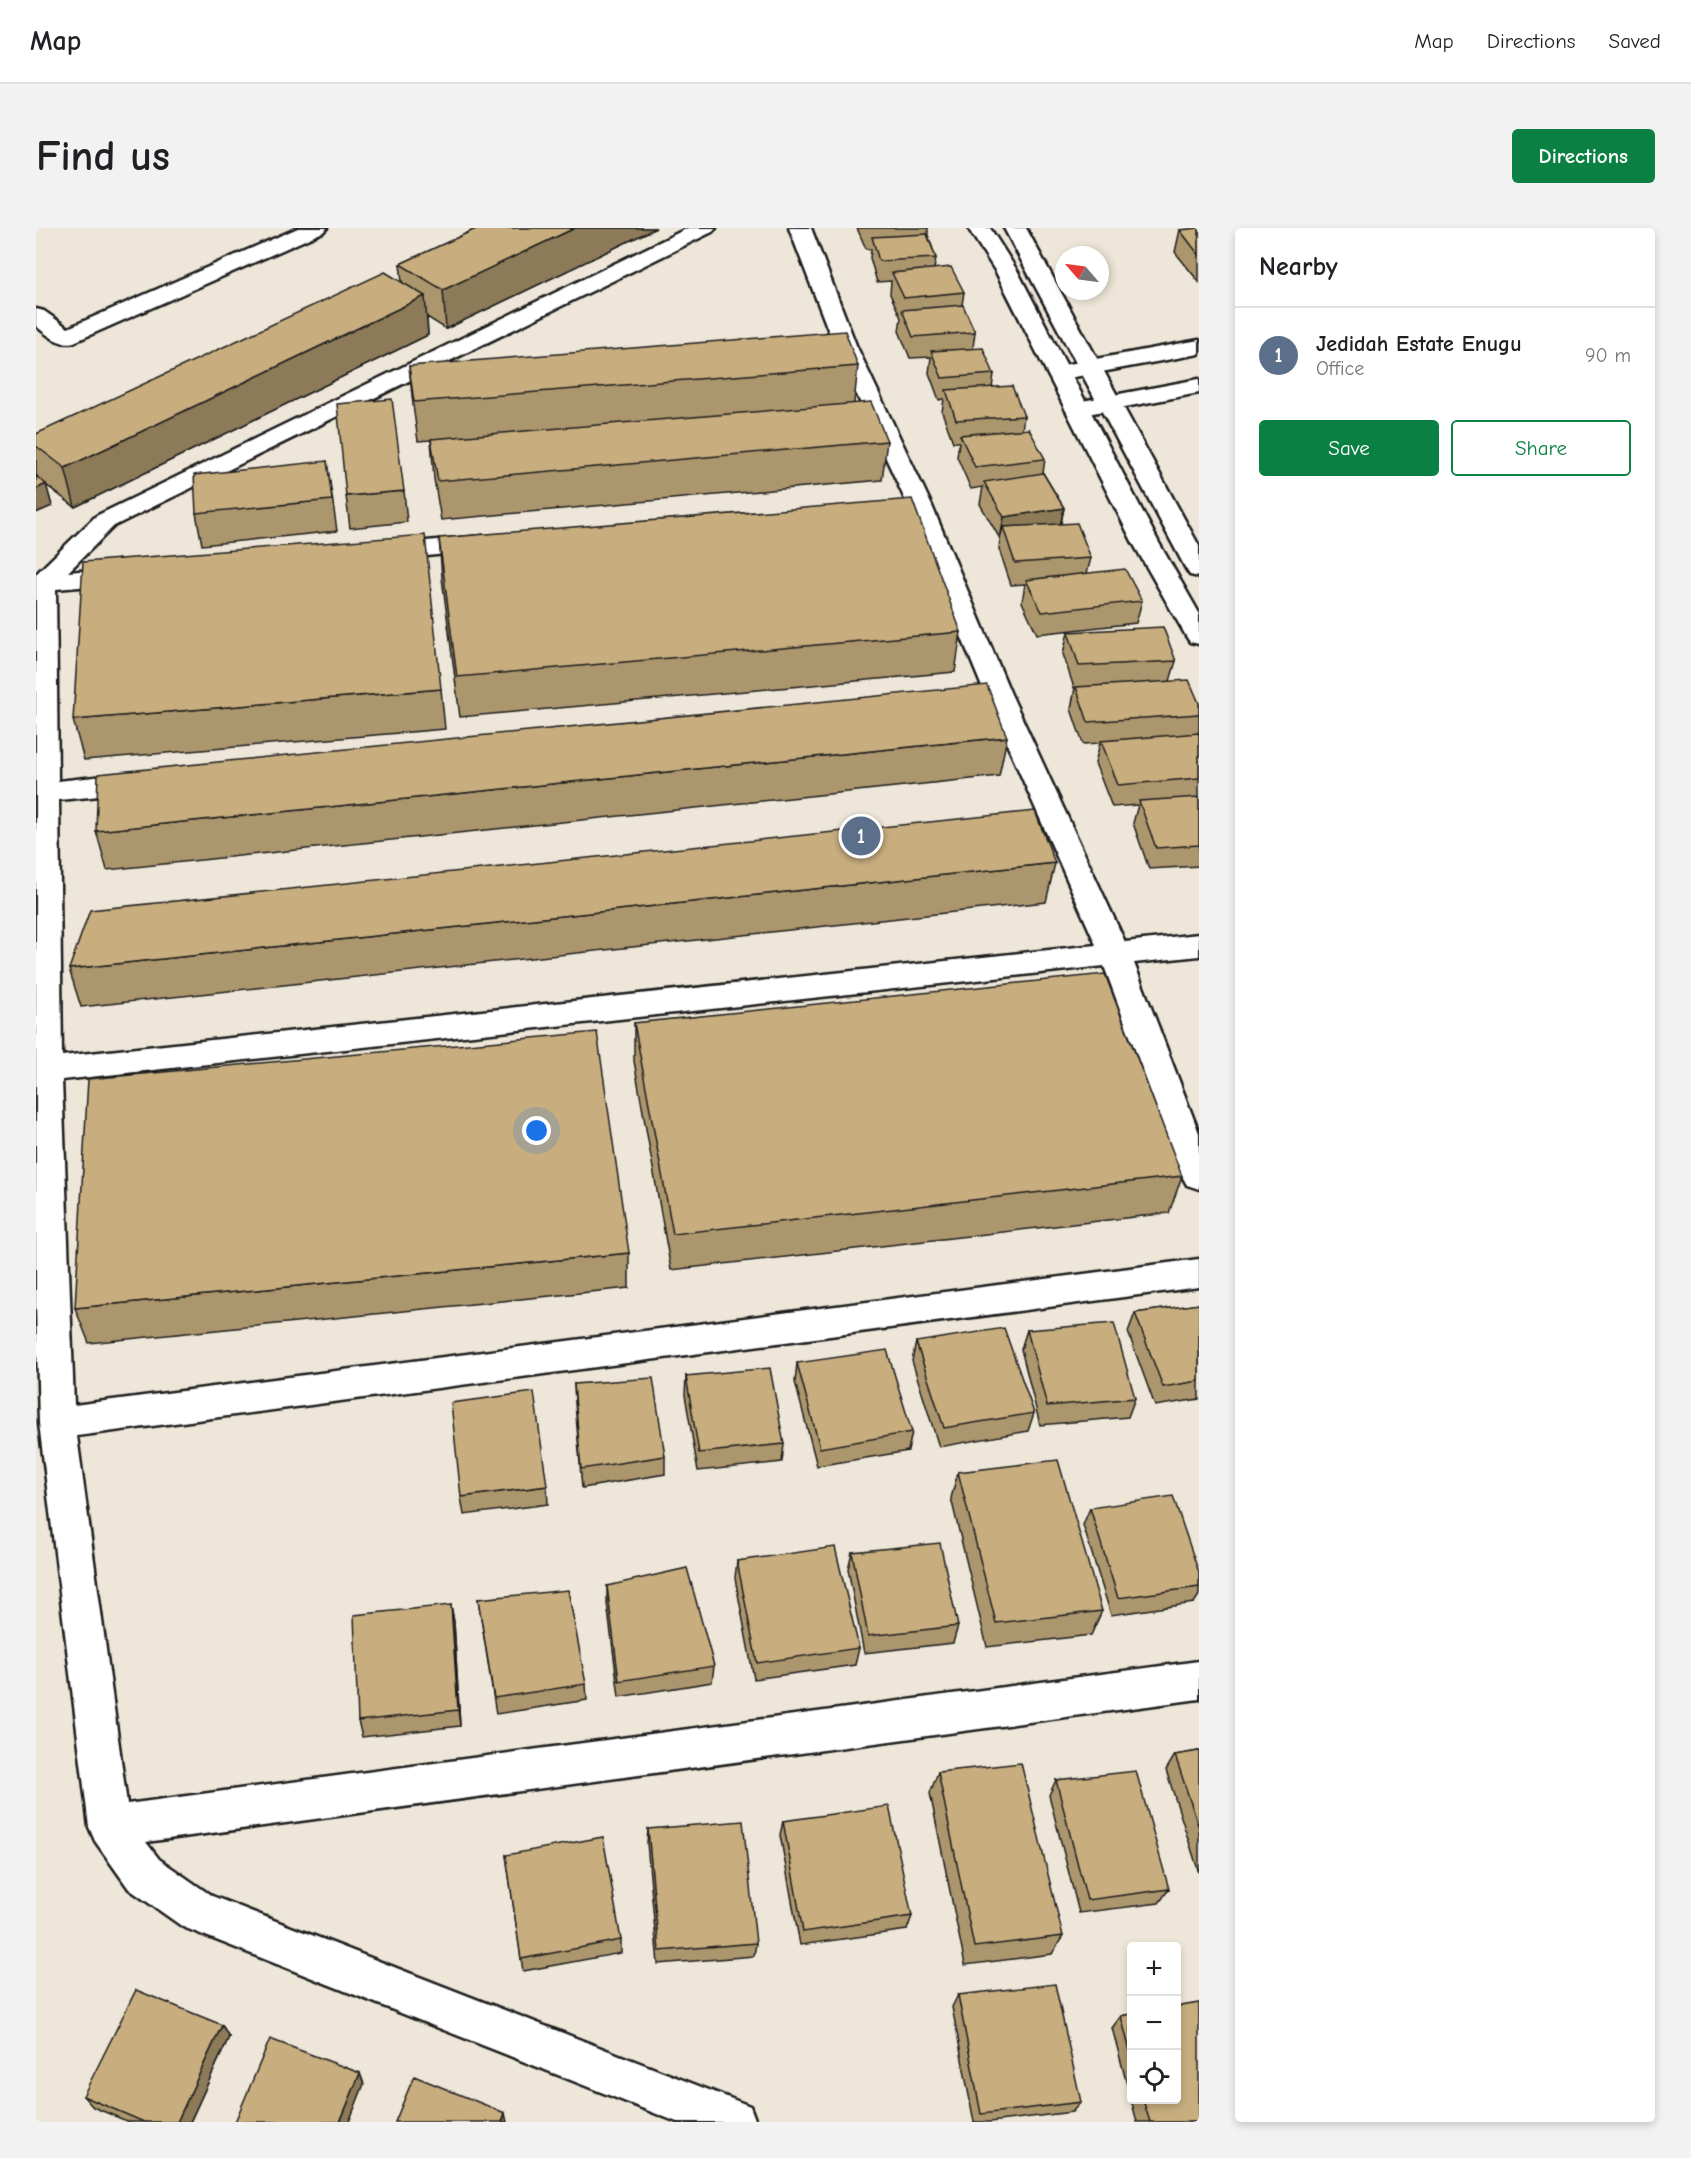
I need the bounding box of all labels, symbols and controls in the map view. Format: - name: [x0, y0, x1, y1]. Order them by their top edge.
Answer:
- text: Map: [30, 25, 81, 57]
- text: Map: [1414, 29, 1454, 53]
- text: Directions: [1487, 29, 1576, 53]
- text: Saved: [1609, 29, 1661, 53]
- button: Directions: [1512, 129, 1655, 183]
- text: Find us: [36, 132, 170, 181]
- north arrow: [1055, 246, 1109, 300]
- text: Nearby: [1259, 252, 1338, 282]
- text: Jedidah Estate Enugu: [1316, 331, 1522, 357]
- text: 1: [1275, 344, 1282, 367]
- text: 90 m: [1585, 344, 1631, 367]
- text: Office: [1316, 357, 1364, 380]
- button: Save: [1259, 420, 1439, 476]
- button: Share: [1451, 420, 1631, 476]
- pin: 1: [842, 814, 880, 858]
- your location: [522, 1116, 551, 1145]
- map controls: [1127, 1942, 1181, 2104]
- button: +: [1127, 1942, 1181, 1996]
- button: −: [1127, 1996, 1181, 2050]
- button: locate: [1127, 2050, 1181, 2104]

